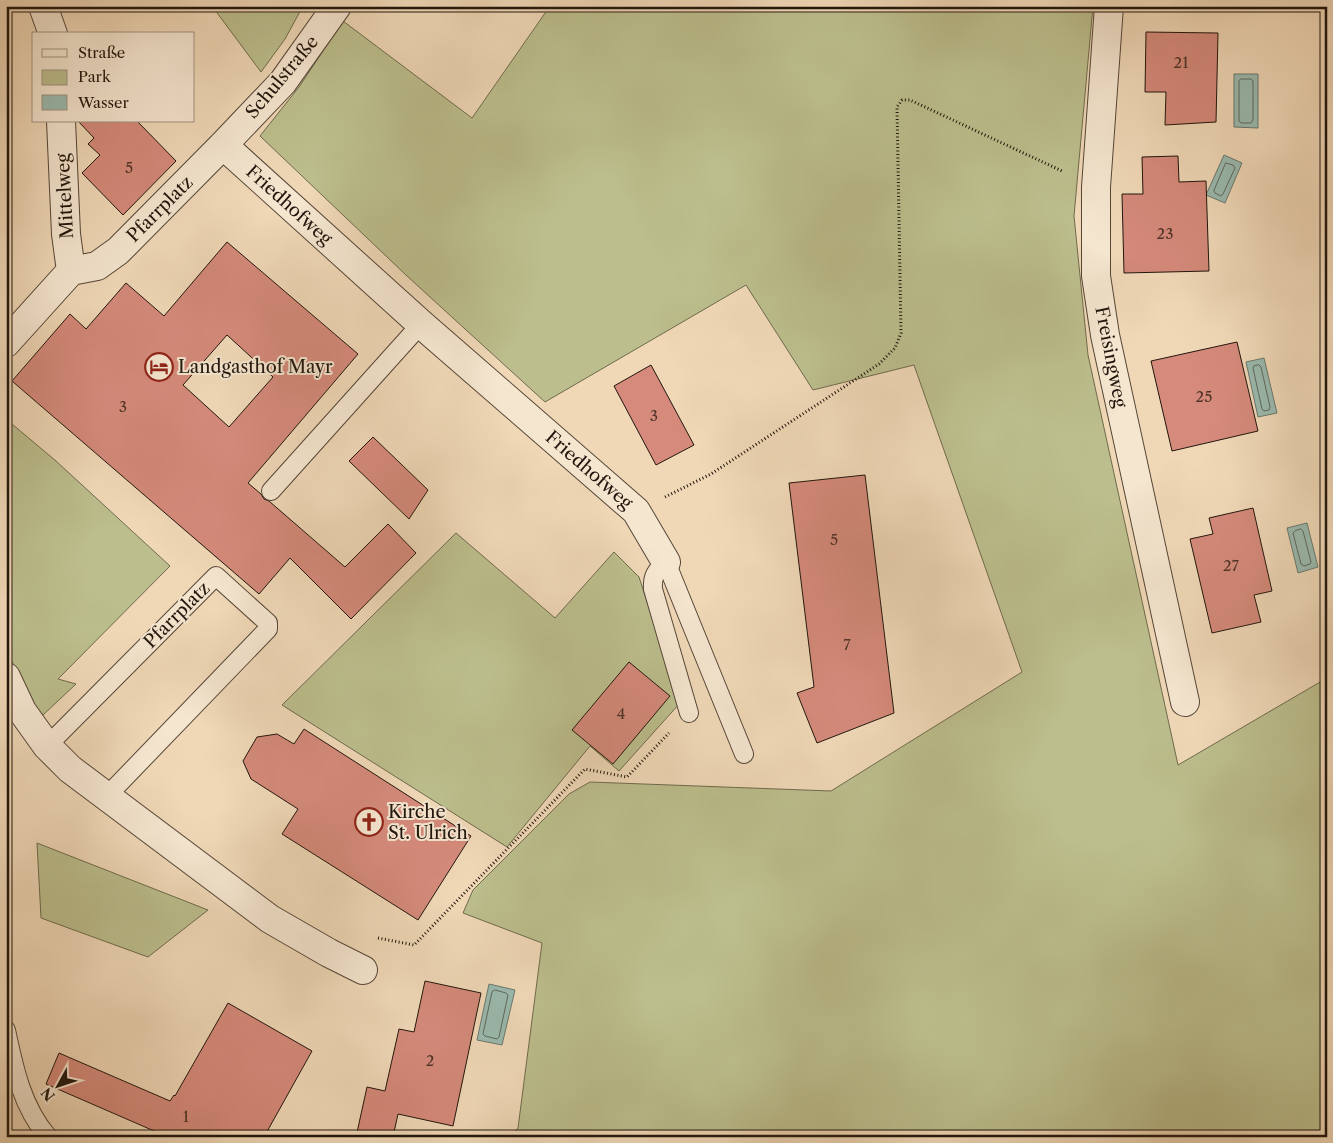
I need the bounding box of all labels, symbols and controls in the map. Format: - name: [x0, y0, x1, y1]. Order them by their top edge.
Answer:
- street label: Schulstraße: [241, 31, 323, 123]
- legend: [32, 32, 195, 122]
- text: Straße: [78, 43, 125, 62]
- house number: 21: [1174, 53, 1189, 72]
- text: Park: [78, 67, 112, 86]
- text: Wasser: [77, 93, 129, 112]
- street label: Mittelweg: [52, 152, 78, 239]
- house number: 5: [125, 158, 133, 177]
- street label: Friedhofweg: [241, 161, 337, 250]
- street label: Pfarrplatz: [122, 171, 198, 247]
- house number: 23: [1157, 224, 1173, 243]
- street label: Freisingweg: [1090, 305, 1132, 410]
- hotel icon: Landgasthof Mayr: [144, 352, 174, 382]
- place label: Landgasthof Mayr: [178, 356, 333, 378]
- house number: 25: [1196, 387, 1212, 406]
- house number: 3: [119, 397, 127, 416]
- house number: 3: [650, 406, 658, 425]
- street label: Friedhofweg: [541, 426, 638, 514]
- house number: 5: [830, 530, 838, 549]
- house number: 27: [1223, 556, 1240, 575]
- street label: Pfarrplatz: [139, 577, 215, 653]
- house number: 7: [843, 635, 851, 654]
- house number: 4: [617, 704, 625, 723]
- place label: Kirche St. Ulrich: [388, 801, 468, 844]
- church icon: Kirche St. Ulrich: [354, 807, 384, 837]
- house number: 2: [426, 1051, 434, 1070]
- north arrow: [32, 1060, 82, 1110]
- text: N: [37, 1084, 59, 1105]
- house number: 1: [183, 1107, 190, 1126]

